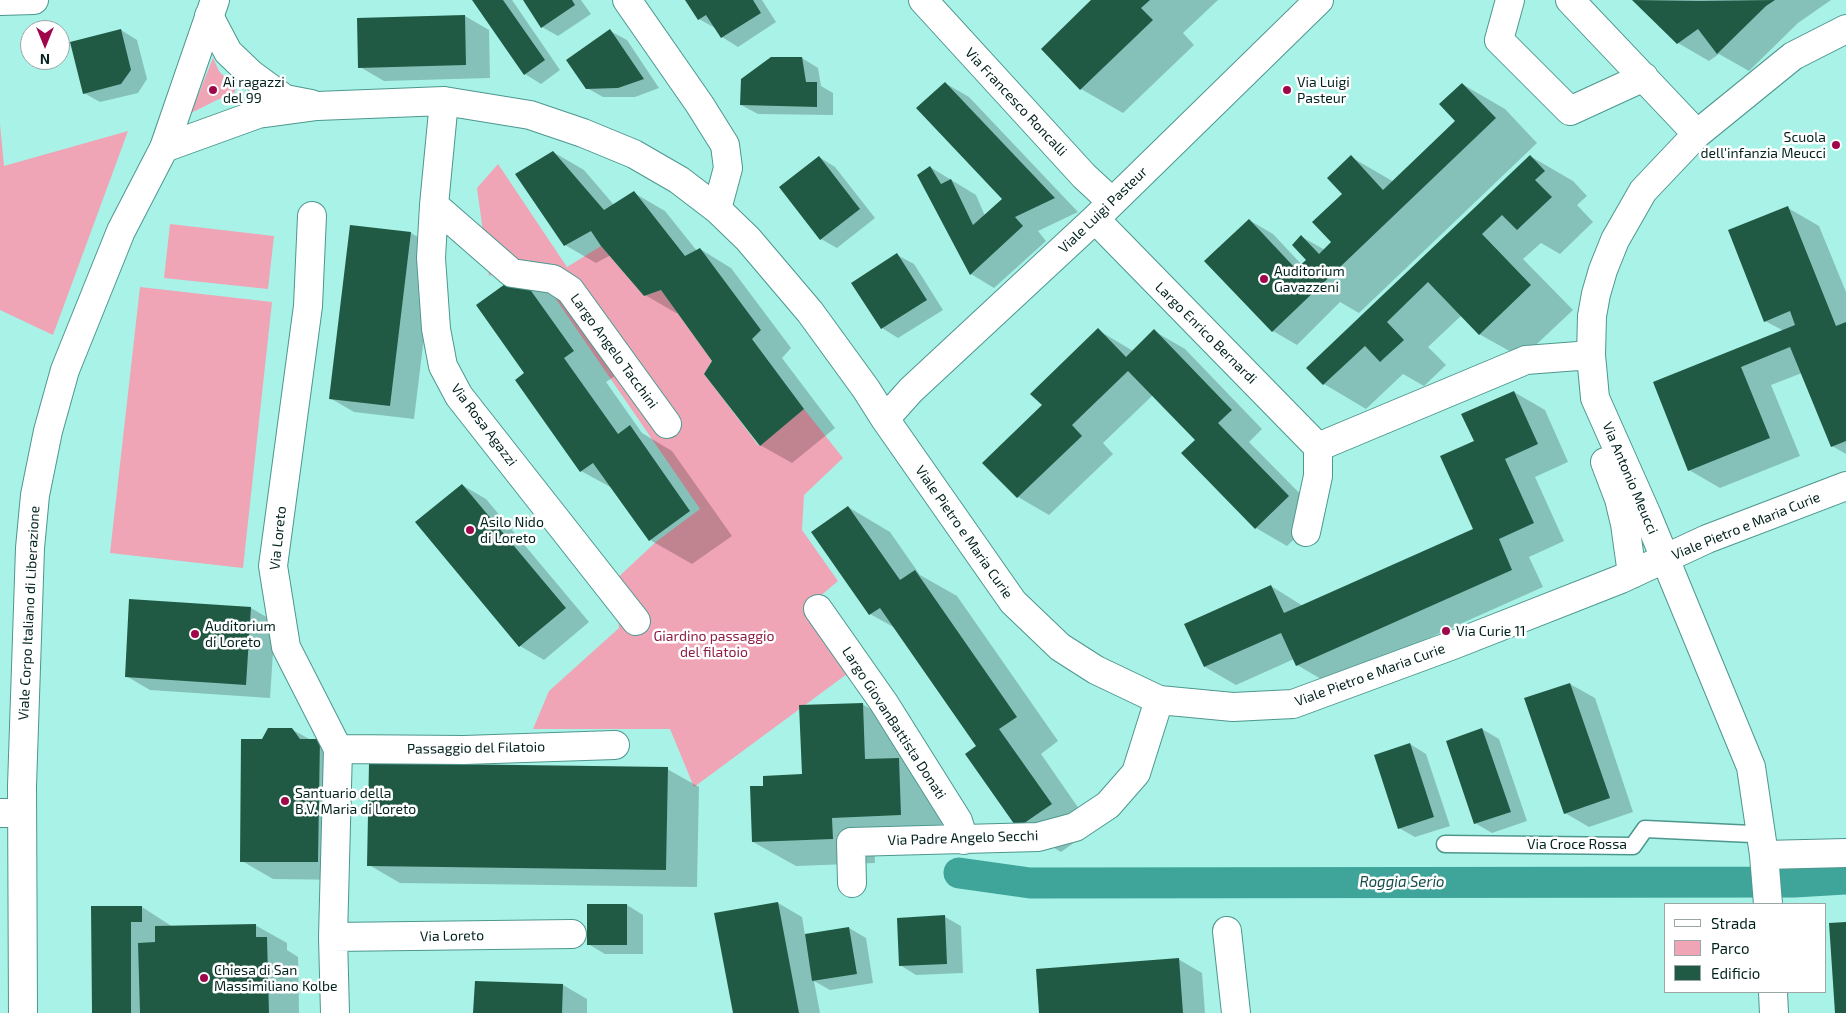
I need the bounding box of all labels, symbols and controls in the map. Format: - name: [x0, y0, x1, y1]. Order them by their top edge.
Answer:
- north arrow: [20, 20, 70, 70]
- street label: Via Francesco Roncalli: [962, 44, 1070, 160]
- text: N: [40, 51, 50, 68]
- place label: Ai ragazzi del 99: [223, 74, 285, 106]
- place label: Via Luigi Pasteur: [1297, 74, 1350, 106]
- marker: Ai ragazzi del 99: [207, 84, 219, 96]
- marker: Via Luigi Pasteur: [1281, 84, 1293, 96]
- place label: Scuola dell'infanzia Meucci: [1701, 129, 1826, 162]
- marker: Scuola dell'infanzia Meucci: [1830, 139, 1842, 151]
- street label: Viale Luigi Pasteur: [1055, 163, 1151, 257]
- place label: Auditorium Gavazzeni: [1274, 263, 1345, 296]
- marker: Auditorium Gavazzeni: [1258, 273, 1270, 285]
- street label: Largo Enrico Bernardi: [1152, 279, 1260, 387]
- street label: Largo Angelo Tacchini: [567, 290, 661, 412]
- street label: Via Rosa Agazzi: [447, 380, 521, 470]
- street label: Via Antonio Meucci: [1599, 419, 1661, 537]
- street label: Viale Pietro e Maria Curie: [912, 462, 1016, 602]
- street label: Viale Pietro e Maria Curie: [1669, 488, 1823, 564]
- street label: Viale Corpo Italiano di Liberazione: [15, 505, 43, 721]
- street label: Via Loreto: [266, 505, 290, 571]
- place label: Asilo Nido di Loreto: [480, 514, 544, 546]
- marker: Asilo Nido di Loreto: [464, 524, 476, 536]
- place label: Auditorium di Loreto: [205, 618, 276, 650]
- place label: Via Curie 11: [1456, 623, 1526, 639]
- marker: Via Curie 11: [1440, 625, 1452, 637]
- marker: Auditorium di Loreto: [189, 628, 201, 640]
- park label: Giardino passaggio del filatoio: [654, 628, 774, 660]
- street label: Viale Pietro e Maria Curie: [1293, 640, 1447, 710]
- street label: Largo GiovanBattista Donati: [838, 644, 950, 802]
- street label: Passaggio del Filatoio: [407, 738, 545, 758]
- place label: Santuario della B.V. Maria di Loreto: [295, 785, 416, 818]
- marker: Santuario della B.V. Maria di Loreto: [279, 795, 291, 807]
- street label: Via Padre Angelo Secchi: [887, 827, 1039, 849]
- street label: Via Croce Rossa: [1527, 836, 1627, 852]
- water label: Roggia Serio: [1359, 873, 1445, 891]
- legend: [1664, 903, 1826, 993]
- text: Strada: [1711, 914, 1756, 932]
- street label: Via Loreto: [420, 927, 484, 945]
- text: Parco: [1711, 939, 1750, 957]
- place label: Chiesa di San Massimiliano Kolbe: [214, 962, 338, 994]
- text: Edificio: [1711, 964, 1760, 982]
- marker: Chiesa di San Massimiliano Kolbe: [198, 972, 210, 984]

